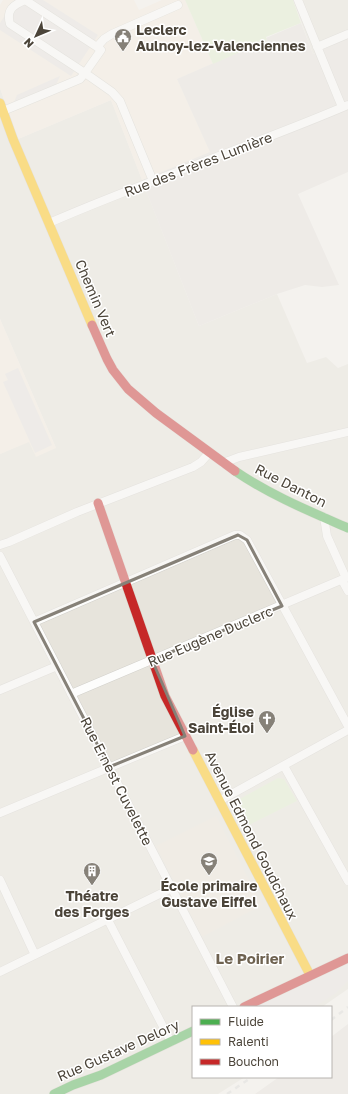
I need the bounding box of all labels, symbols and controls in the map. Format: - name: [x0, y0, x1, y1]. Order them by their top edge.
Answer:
- north arrow: [16, 16, 56, 56]
- place label: Leclerc Aulnoy-lez-Valenciennes: [136, 21, 306, 54]
- public building icon: Leclerc Aulnoy-lez-Valenciennes: [113, 27, 133, 52]
- text: N: [21, 36, 36, 51]
- street label: Rue des Frères Lumière: [122, 128, 274, 200]
- street label: Chemin Vert: [72, 257, 120, 339]
- street label: Rue Danton: [252, 460, 330, 510]
- street label: Rue Eugène Duclerc: [145, 602, 276, 670]
- place label: Église Saint-Éloi: [188, 703, 254, 736]
- church icon: Église Saint-Éloi: [257, 709, 277, 734]
- street label: Rue Ernest Cuvelette: [77, 714, 157, 848]
- street label: Avenue Edmond Goudchaux: [202, 748, 302, 922]
- school or university icon: École primaire Gustave Eiffel: [199, 851, 219, 876]
- building icon: Théatre des Forges: [82, 861, 102, 886]
- place label: École primaire Gustave Eiffel: [160, 877, 258, 910]
- place label: Théatre des Forges: [55, 887, 130, 920]
- district label: Le Poirier: [216, 949, 285, 967]
- legend: [192, 1006, 332, 1078]
- text: Fluide: [228, 1014, 264, 1029]
- street label: Rue Gustave Delory: [54, 1015, 182, 1085]
- text: Ralenti: [228, 1034, 269, 1049]
- text: Bouchon: [228, 1054, 279, 1069]

